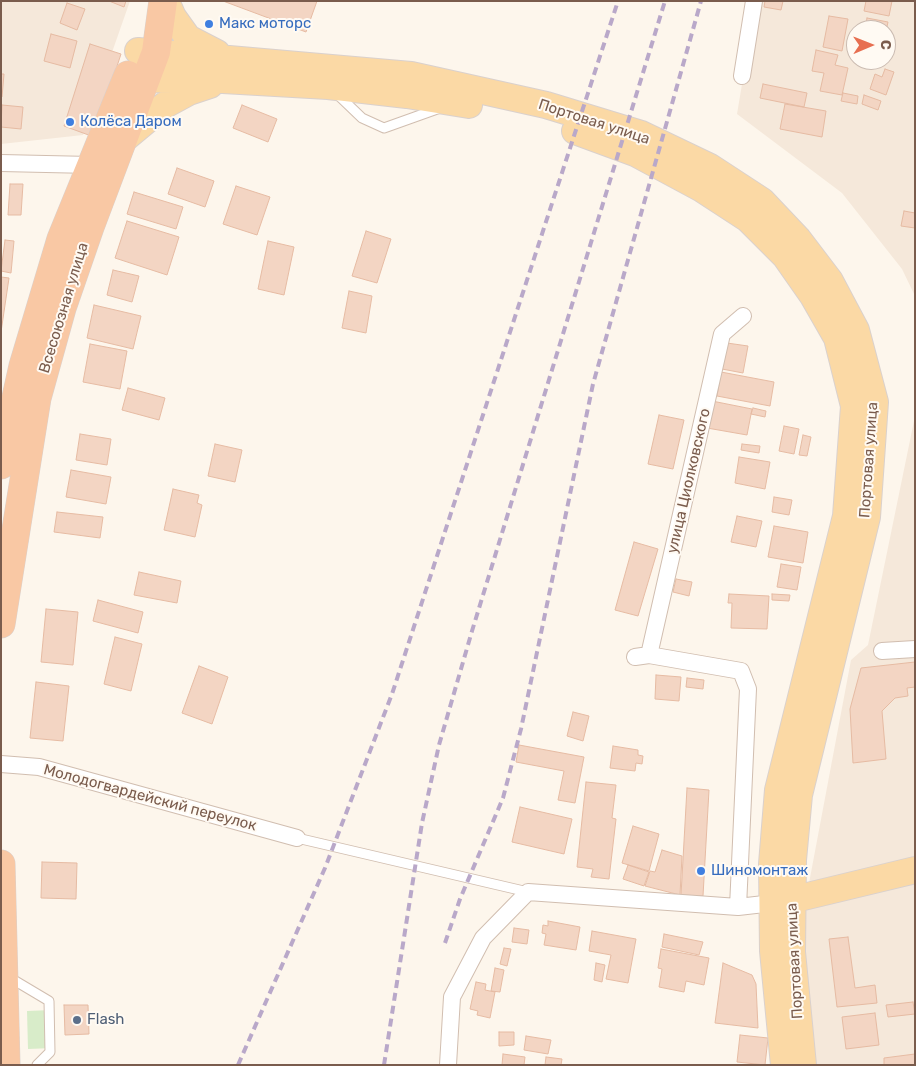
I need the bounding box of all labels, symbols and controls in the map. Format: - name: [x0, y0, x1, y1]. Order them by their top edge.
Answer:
- place label: Макс моторс: [219, 15, 311, 33]
- marker: Макс моторс: [203, 18, 215, 30]
- north arrow: [846, 20, 896, 70]
- text: С: [877, 40, 894, 50]
- street label: Портовая улица: [536, 95, 652, 149]
- place label: Колёса Даром: [80, 113, 182, 131]
- marker: Колёса Даром: [64, 116, 76, 128]
- street label: Всесоюзная улица: [36, 241, 92, 375]
- street label: Портовая улица: [856, 401, 882, 519]
- street label: улица Циолковского: [664, 407, 714, 555]
- street label: Молодогвардейский переулок: [42, 761, 258, 835]
- place label: Шиномонтаж: [711, 862, 808, 880]
- marker: Шиномонтаж: [695, 865, 707, 877]
- street label: Портовая улица: [783, 902, 807, 1020]
- place label: Flash: [87, 1011, 124, 1029]
- marker: Flash: [71, 1014, 83, 1026]

